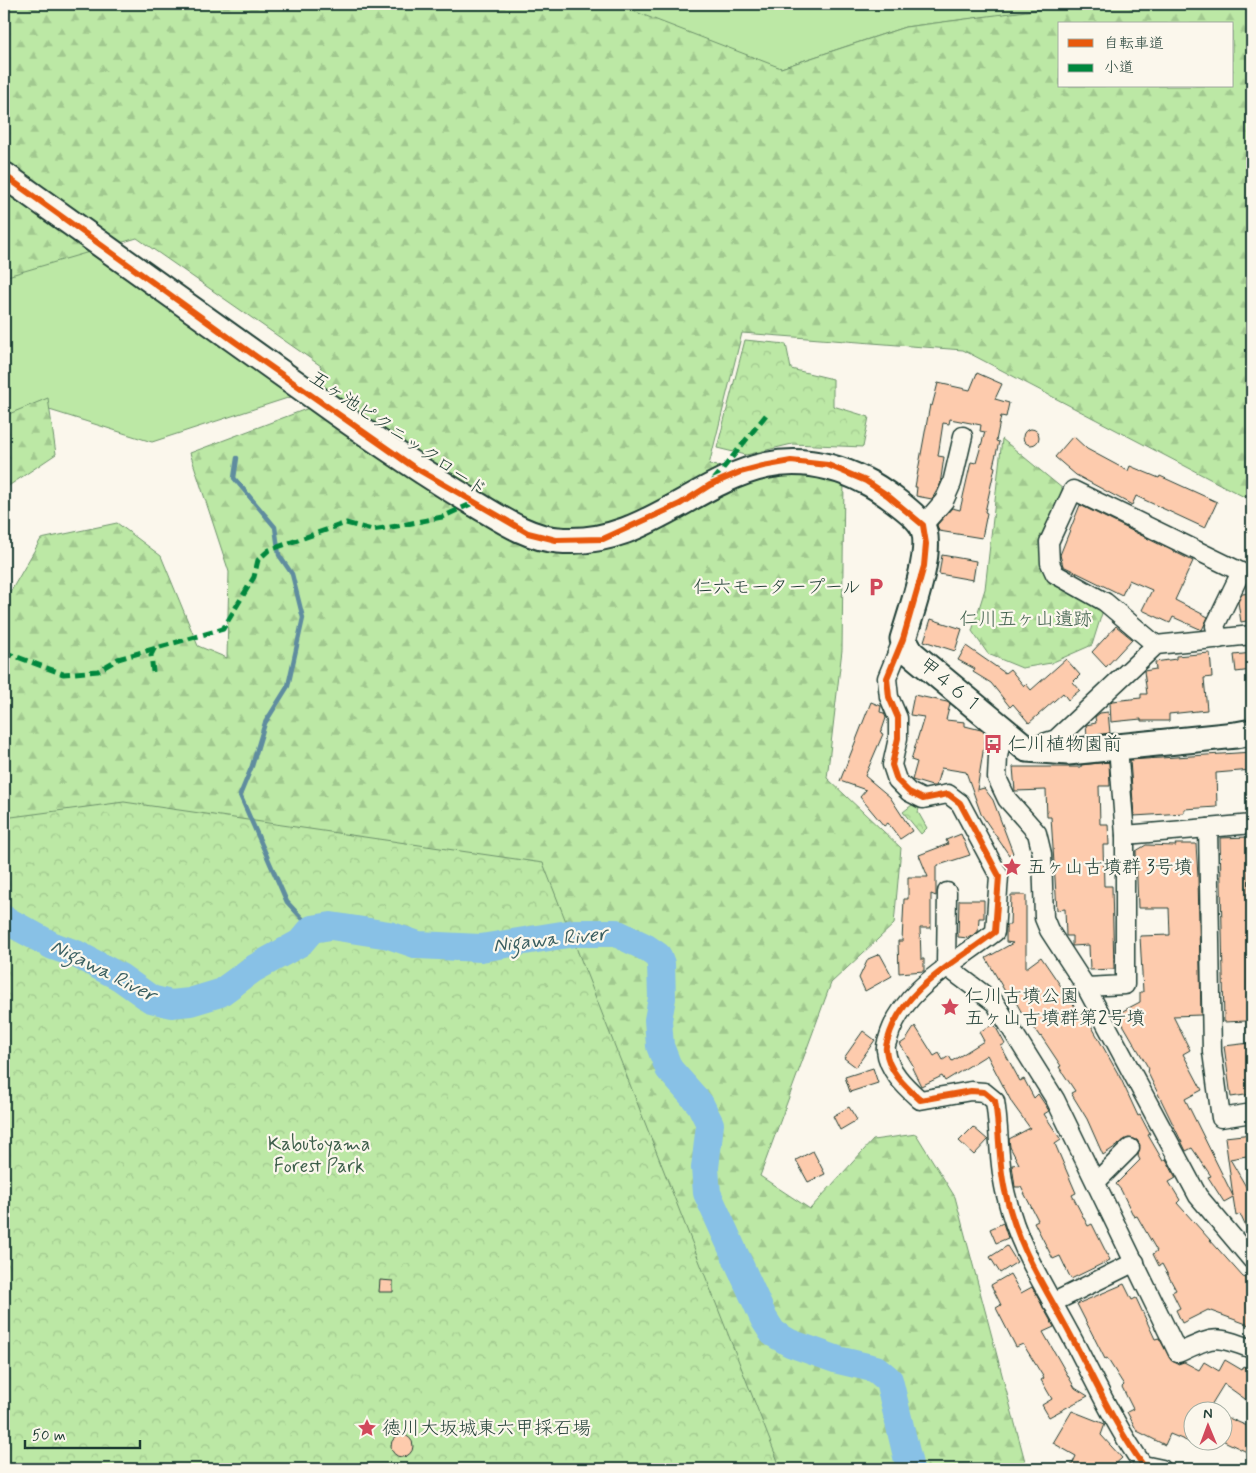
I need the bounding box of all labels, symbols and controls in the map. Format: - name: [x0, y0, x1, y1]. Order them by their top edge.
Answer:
- legend: [1058, 22, 1234, 88]
- text: 自転車道: [1104, 34, 1164, 54]
- text: 小道: [1104, 58, 1134, 78]
- street label: 五ヶ池ピクニックロード: [304, 365, 492, 503]
- place label: 仁六モータープール: [693, 575, 861, 600]
- parking icon: 仁六モータープール: [865, 576, 887, 598]
- park label: 仁川五ヶ山遺跡: [959, 607, 1093, 632]
- street label: 甲４６１: [914, 652, 988, 720]
- place label: 仁川植物園前: [1008, 732, 1122, 757]
- bus stop icon: 仁川植物園前: [982, 733, 1004, 755]
- place label: 五ヶ山古墳群 3号墳: [1027, 855, 1193, 880]
- place icon: 五ヶ山古墳群 3号墳: [1001, 856, 1023, 878]
- water label: Nigawa River: [492, 920, 611, 961]
- water label: Nigawa River: [45, 933, 162, 1012]
- place label: 仁川古墳公園 五ヶ山古墳群第2号墳: [965, 984, 1145, 1031]
- place icon: 仁川古墳公園 五ヶ山古墳群第2号墳: [939, 996, 961, 1018]
- park label: Kabutoyama Forest Park: [268, 1132, 370, 1179]
- north arrow: [1184, 1400, 1234, 1450]
- text: N: [1203, 1405, 1213, 1423]
- place label: 徳川大坂城東六甲採石場: [382, 1416, 591, 1441]
- place icon: 徳川大坂城東六甲採石場: [356, 1417, 378, 1439]
- scale bar: [25, 1418, 140, 1450]
- text: 50 m: [32, 1426, 66, 1446]

